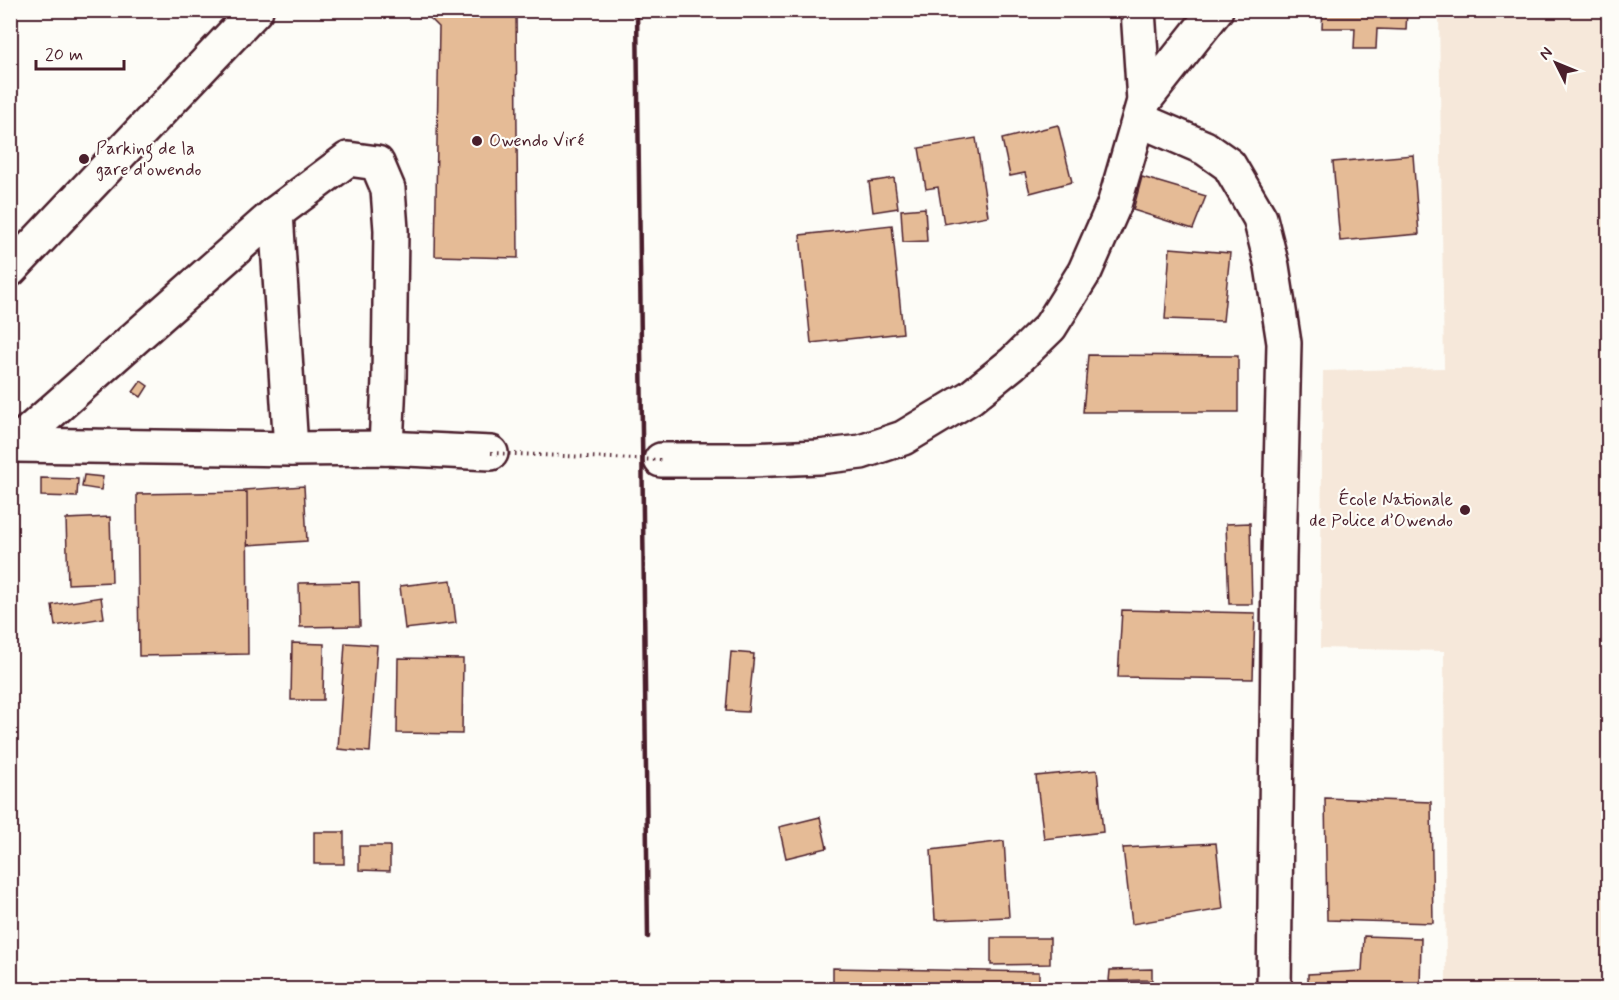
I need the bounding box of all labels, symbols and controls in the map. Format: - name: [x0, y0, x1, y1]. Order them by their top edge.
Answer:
- scale bar: [36, 33, 124, 71]
- north arrow: [1526, 33, 1586, 93]
- text: 20 m: [45, 43, 83, 67]
- text: N: [1535, 43, 1557, 65]
- place label: Owendo Viré: [489, 129, 584, 153]
- marker: Owendo Viré: [470, 134, 484, 148]
- place label: Parking de la gare d'owendo: [96, 137, 202, 182]
- marker: Parking de la gare d'owendo: [77, 152, 91, 166]
- place label: École Nationale de Police d’Owendo: [1309, 488, 1453, 533]
- marker: École Nationale de Police d’Owendo: [1458, 503, 1472, 517]

